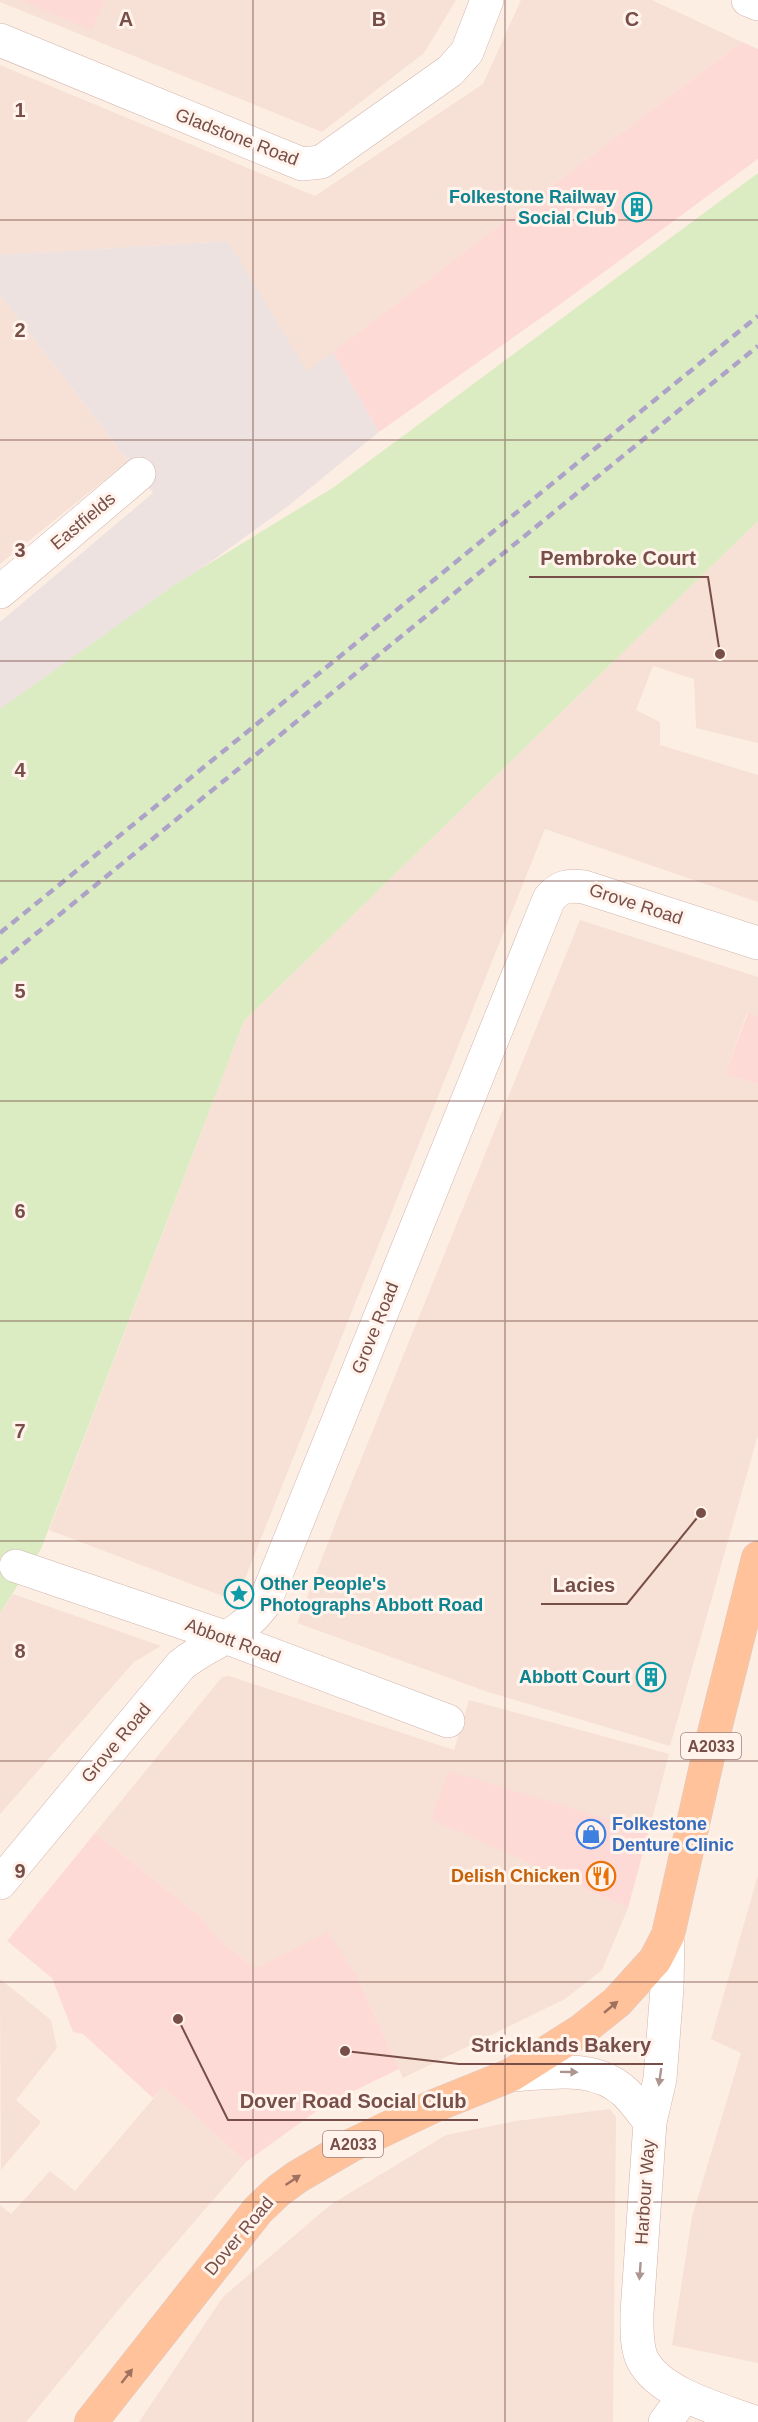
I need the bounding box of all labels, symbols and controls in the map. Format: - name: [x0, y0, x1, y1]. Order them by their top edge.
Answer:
- text: A: [119, 8, 133, 30]
- text: B: [372, 8, 386, 30]
- text: C: [625, 8, 639, 30]
- text: 1: [14, 99, 26, 121]
- street label: Gladstone Road: [173, 104, 301, 170]
- place label: Folkestone Railway Social Club: [449, 187, 616, 228]
- building icon: Folkestone Railway Social Club: [621, 191, 653, 223]
- text: 2: [14, 319, 26, 341]
- street label: Eastfields: [47, 488, 119, 554]
- text: 3: [14, 539, 26, 561]
- callout: Pembroke Court: [529, 539, 708, 577]
- text: Pembroke Court: [540, 547, 696, 569]
- text: 4: [14, 759, 26, 781]
- street label: Grove Road: [587, 879, 685, 929]
- text: 5: [14, 980, 26, 1002]
- text: 6: [14, 1200, 26, 1222]
- street label: Grove Road: [348, 1279, 402, 1377]
- text: 7: [14, 1420, 26, 1442]
- callout: Lacies: [541, 1566, 627, 1604]
- place label: Other People's Photographs Abbott Road: [260, 1574, 483, 1615]
- text: Lacies: [553, 1574, 615, 1596]
- place icon: Other People's Photographs Abbott Road: [223, 1578, 255, 1610]
- street label: Abbott Road: [183, 1614, 283, 1668]
- text: 8: [14, 1640, 26, 1662]
- building icon: Abbott Court: [635, 1661, 667, 1693]
- place label: Abbott Court: [519, 1667, 630, 1687]
- street label: Grove Road: [77, 1699, 155, 1787]
- road number: A2033: [681, 1733, 741, 1759]
- place label: Folkestone Denture Clinic: [612, 1814, 734, 1855]
- shop icon: Folkestone Denture Clinic: [575, 1818, 607, 1850]
- text: 9: [14, 1860, 26, 1882]
- restaurant icon: Delish Chicken: [585, 1860, 617, 1892]
- place label: Delish Chicken: [451, 1866, 580, 1886]
- one-way arrow: [603, 2000, 619, 2013]
- callout: Stricklands Bakery: [459, 2026, 663, 2064]
- text: Stricklands Bakery: [471, 2034, 652, 2056]
- one-way arrow: [559, 2067, 578, 2077]
- one-way arrow: [655, 2068, 664, 2087]
- callout: Dover Road Social Club: [228, 2082, 478, 2120]
- text: Dover Road Social Club: [240, 2090, 466, 2112]
- road number: A2033: [323, 2131, 383, 2157]
- street label: Harbour Way: [631, 2139, 659, 2245]
- one-way arrow: [285, 2174, 301, 2186]
- street label: Dover Road: [200, 2193, 278, 2279]
- one-way arrow: [635, 2261, 644, 2280]
- one-way arrow: [121, 2368, 133, 2383]

